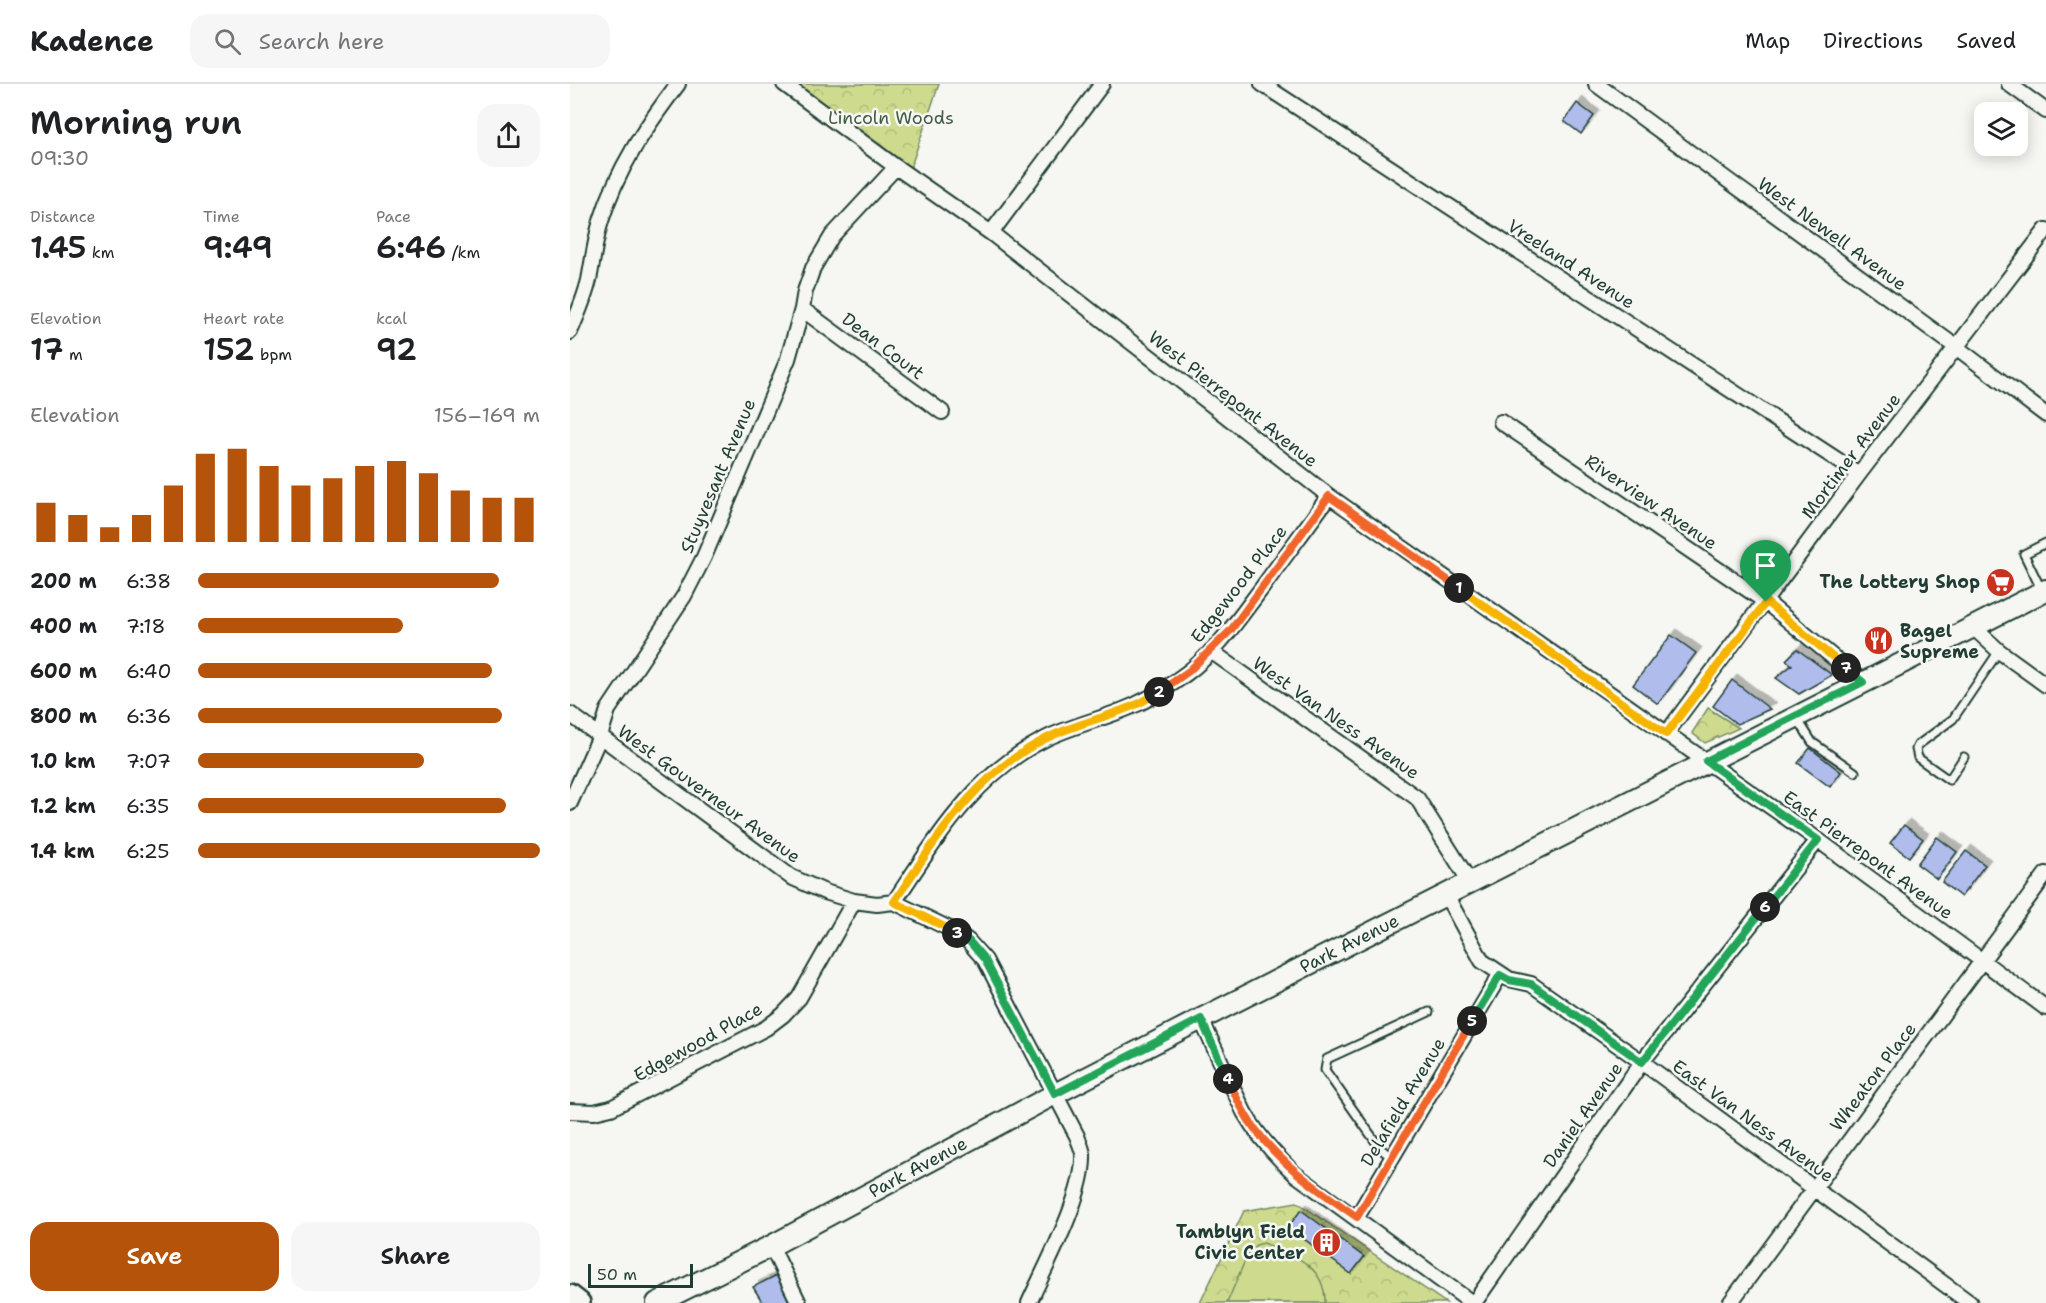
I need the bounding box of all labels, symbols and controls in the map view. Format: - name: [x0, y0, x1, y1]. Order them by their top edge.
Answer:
- search box: [190, 14, 610, 68]
- text: Kadence: [30, 22, 154, 60]
- icon: search: [211, 25, 244, 58]
- text: Search here: [259, 27, 385, 56]
- text: Map: [1745, 27, 1790, 55]
- text: Directions: [1823, 27, 1923, 55]
- text: Saved: [1956, 27, 2016, 55]
- text: Morning run: [30, 100, 242, 145]
- map controls: [1974, 102, 2028, 156]
- button: layers: [1974, 102, 2028, 156]
- button: share: [477, 104, 540, 167]
- park label: Lincoln Woods: [828, 106, 954, 130]
- text: 09:30: [30, 145, 89, 171]
- street label: West Newell Avenue: [1753, 172, 1911, 296]
- text: Distance: [30, 206, 96, 227]
- text: Time: [203, 206, 240, 227]
- text: Pace: [376, 206, 411, 227]
- street label: Vreeland Avenue: [1503, 214, 1639, 314]
- text: 1.45: [30, 227, 86, 268]
- text: 9:49: [203, 227, 273, 268]
- text: 6:46: [376, 227, 446, 268]
- text: km: [86, 242, 115, 263]
- text: /km: [446, 242, 480, 263]
- street label: Dean Court: [837, 307, 929, 385]
- text: Elevation: [30, 308, 102, 329]
- text: Heart rate: [203, 308, 285, 329]
- text: kcal: [376, 308, 407, 329]
- street label: West Pierrepont Avenue: [1143, 325, 1323, 473]
- text: 17: [30, 329, 64, 370]
- text: 152: [203, 329, 255, 370]
- text: 92: [376, 329, 417, 370]
- text: m: [64, 344, 83, 365]
- text: bpm: [255, 344, 292, 365]
- street label: Mortimer Avenue: [1796, 388, 1906, 524]
- street label: Stuyvesant Avenue: [675, 395, 761, 557]
- text: Elevation: [30, 402, 120, 428]
- text: 156–169 m: [434, 402, 540, 428]
- street label: Riverview Avenue: [1580, 449, 1722, 555]
- street label: Edgewood Place: [1185, 520, 1293, 648]
- pin: [1740, 540, 1791, 602]
- icon: arrive: [1749, 549, 1782, 582]
- supermarket icon: The Lottery Shop: [1985, 566, 2017, 598]
- text: 200 m: [30, 568, 97, 594]
- text: 6:38: [126, 568, 171, 594]
- place label: The Lottery Shop: [1819, 570, 1980, 594]
- pin: 1: [1444, 573, 1474, 603]
- text: 1: [1455, 577, 1463, 598]
- text: 400 m: [30, 613, 97, 639]
- text: 7:18: [126, 613, 165, 639]
- place label: Bagel Supreme: [1900, 619, 1979, 664]
- restaurant icon: Bagel Supreme: [1863, 625, 1895, 657]
- street label: West Van Ness Avenue: [1248, 651, 1424, 785]
- pin: 7: [1831, 653, 1861, 683]
- text: 7: [1840, 657, 1852, 678]
- text: 600 m: [30, 658, 97, 684]
- text: 6:40: [126, 658, 171, 684]
- pin: 2: [1144, 677, 1174, 707]
- text: 2: [1153, 681, 1165, 702]
- text: 800 m: [30, 703, 97, 729]
- text: 6:36: [126, 703, 171, 729]
- street label: West Gouverneur Avenue: [613, 720, 805, 868]
- text: 1.0 km: [30, 748, 95, 774]
- text: 7:07: [126, 748, 171, 774]
- street label: East Pierrepont Avenue: [1778, 785, 1958, 925]
- text: 1.2 km: [30, 793, 96, 819]
- text: 6:35: [126, 793, 169, 819]
- text: 1.4 km: [30, 838, 95, 864]
- text: 6:25: [126, 838, 170, 864]
- pin: 6: [1750, 892, 1780, 922]
- text: 6: [1759, 896, 1771, 917]
- street label: Park Avenue: [1296, 909, 1403, 979]
- pin: 3: [942, 918, 972, 948]
- text: 3: [951, 922, 963, 943]
- street label: Edgewood Place: [629, 997, 767, 1087]
- pin: 5: [1457, 1006, 1487, 1036]
- text: 5: [1467, 1010, 1477, 1031]
- street label: Wheaton Place: [1824, 1018, 1922, 1136]
- street label: Delafield Avenue: [1355, 1033, 1451, 1171]
- street label: East Van Ness Avenue: [1667, 1054, 1839, 1188]
- street label: Daniel Avenue: [1538, 1058, 1628, 1172]
- pin: 4: [1213, 1064, 1243, 1094]
- text: 4: [1222, 1068, 1234, 1089]
- street label: Park Avenue: [864, 1131, 971, 1204]
- place label: Tamblyn Field Civic Center: [1176, 1220, 1305, 1265]
- button: Save: [30, 1222, 279, 1291]
- button: Share: [291, 1222, 540, 1291]
- building icon: Tamblyn Field Civic Center: [1310, 1226, 1342, 1258]
- scale bar: [588, 1261, 693, 1288]
- text: 50 m: [597, 1264, 637, 1285]

